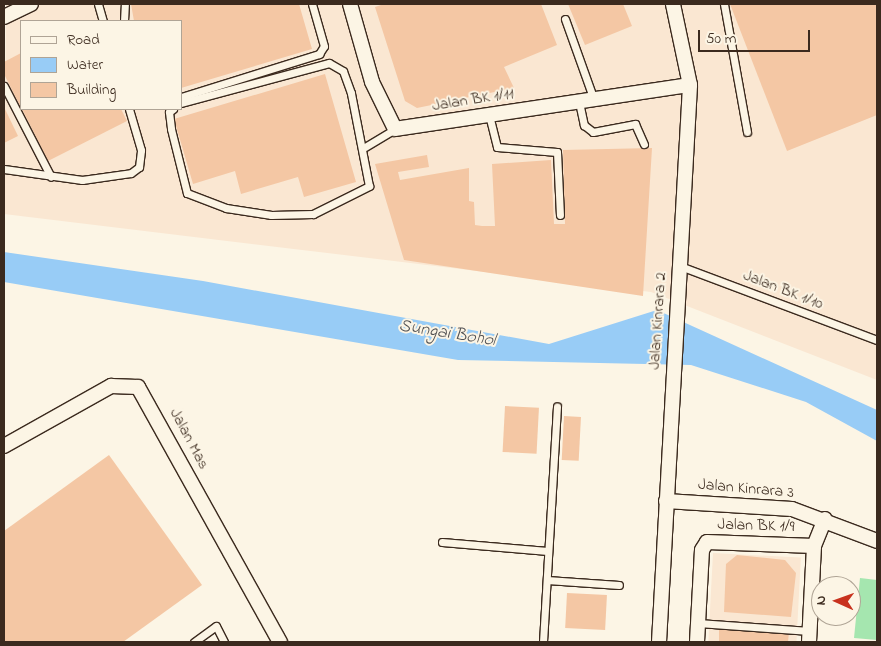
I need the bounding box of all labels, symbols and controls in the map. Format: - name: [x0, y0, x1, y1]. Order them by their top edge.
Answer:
- legend: [20, 20, 182, 110]
- scale bar: [701, 20, 814, 52]
- text: 50 m: [706, 28, 736, 50]
- text: Road: [67, 29, 100, 51]
- text: Water: [67, 54, 103, 76]
- text: Building: [67, 79, 116, 101]
- street label: Jalan BK 1/11: [431, 84, 515, 116]
- street label: Jalan BK 1/10: [740, 266, 826, 314]
- street label: Jalan Kinrara 2: [645, 272, 671, 370]
- water label: Sungai Bohol: [397, 316, 497, 352]
- street label: Jalan Mas: [165, 405, 213, 473]
- street label: Jalan Kinrara 3: [697, 475, 795, 503]
- street label: Jalan BK 1/9: [717, 515, 795, 537]
- north arrow: [811, 576, 861, 626]
- text: N: [811, 595, 832, 606]

